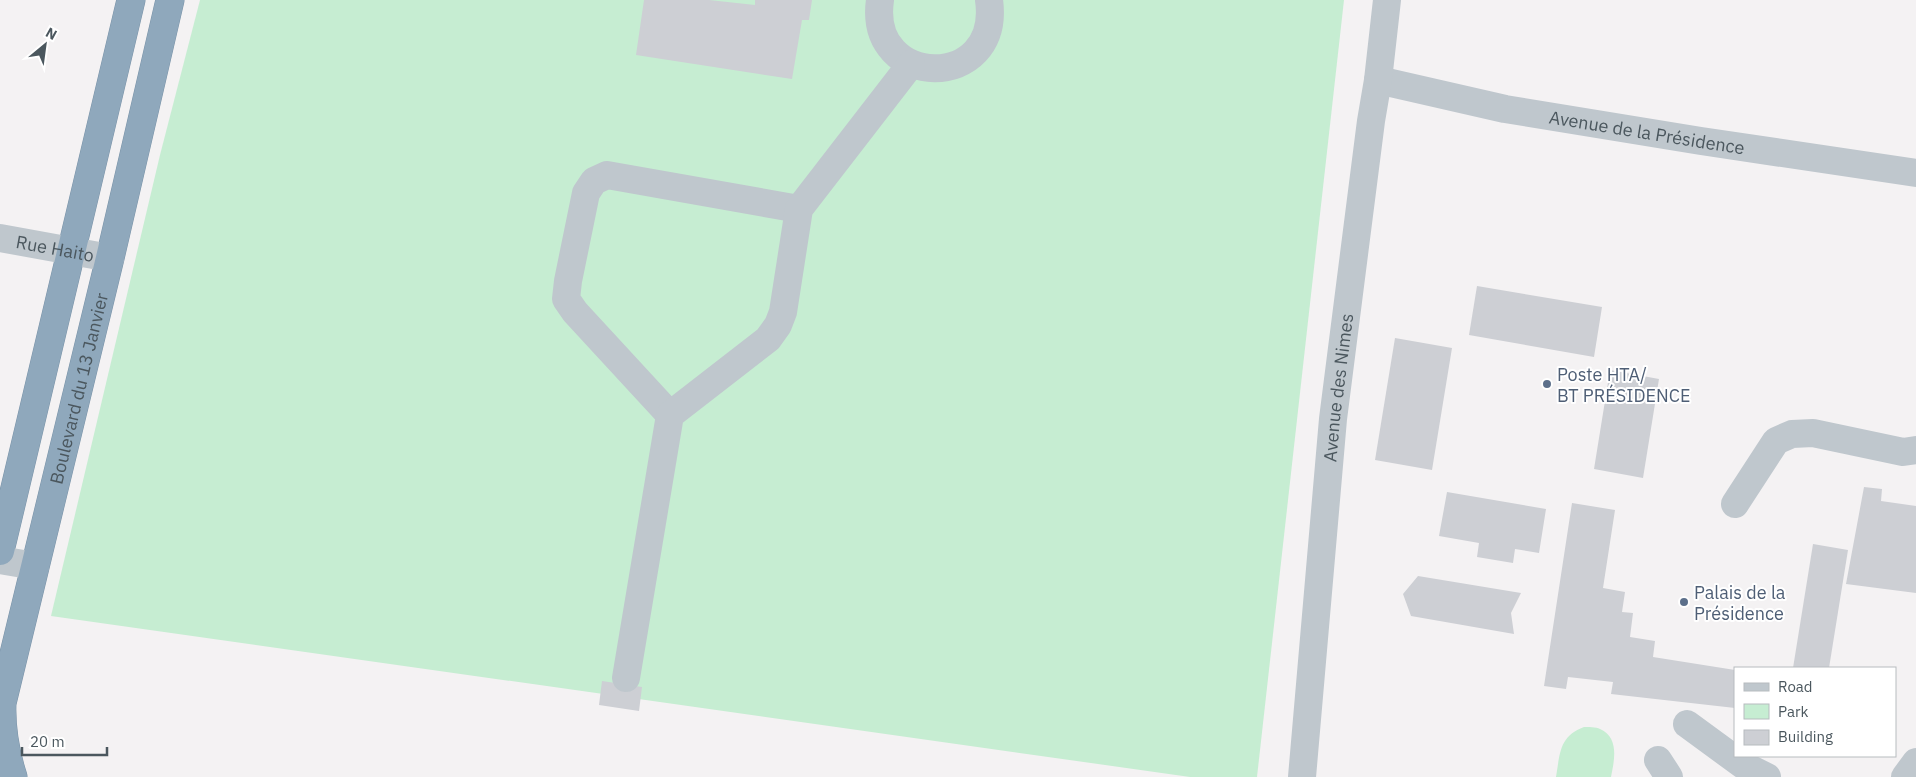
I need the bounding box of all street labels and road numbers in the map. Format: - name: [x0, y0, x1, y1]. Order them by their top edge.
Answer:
- street label: Avenue de la Présidence: [1547, 105, 1746, 159]
- street label: Rue Haito: [14, 230, 96, 266]
- street label: Boulevard du 13 Janvier: [44, 290, 113, 486]
- street label: Avenue des Nimes: [1318, 312, 1358, 463]

